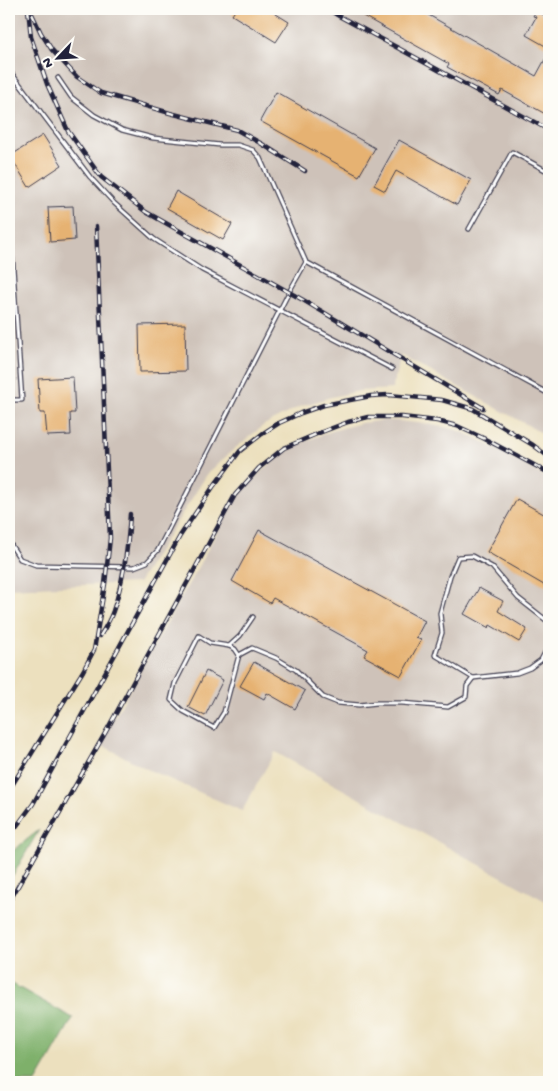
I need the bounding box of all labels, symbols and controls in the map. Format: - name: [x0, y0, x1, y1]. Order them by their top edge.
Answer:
- north arrow: [32, 32, 82, 82]
- text: N: [39, 55, 58, 70]

